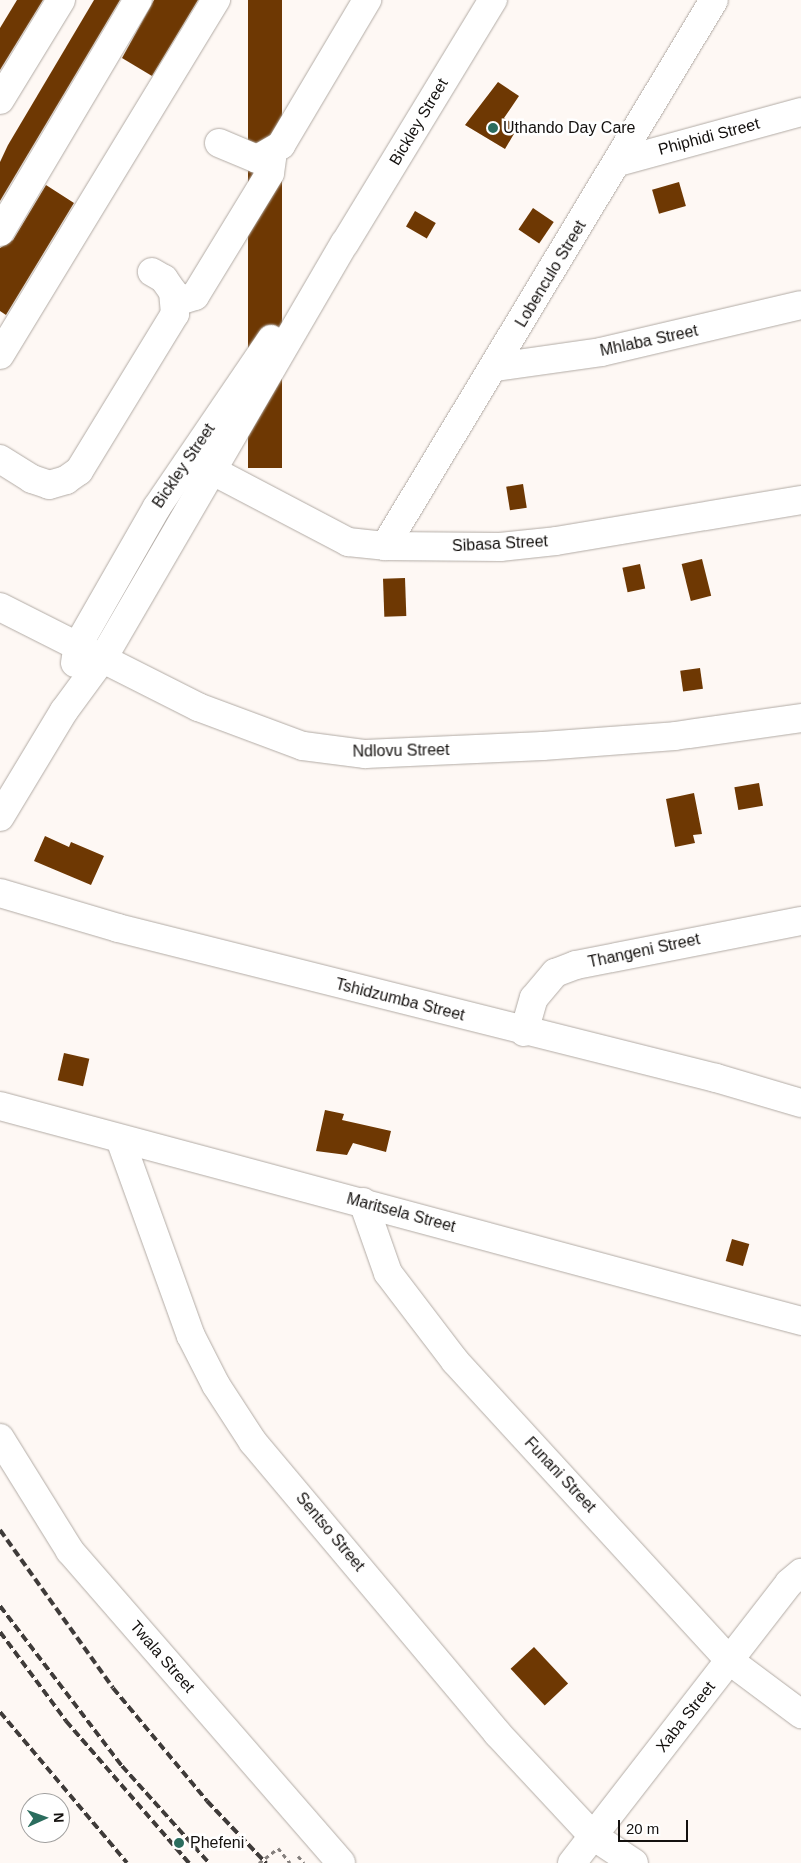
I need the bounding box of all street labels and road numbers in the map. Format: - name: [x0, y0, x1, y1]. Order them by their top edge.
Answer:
- street label: Bickley Street: [386, 75, 452, 169]
- street label: Phiphidi Street: [656, 114, 762, 160]
- street label: Lobenculo Street: [512, 217, 590, 331]
- street label: Mhlaba Street: [598, 321, 700, 361]
- street label: Bickley Street: [149, 420, 219, 512]
- street label: Sibasa Street: [452, 532, 548, 556]
- street label: Ndlovu Street: [352, 741, 450, 761]
- street label: Thangeni Street: [586, 930, 702, 972]
- street label: Tshidzumba Street: [333, 975, 467, 1025]
- street label: Maritsela Street: [344, 1189, 458, 1237]
- street label: Funani Street: [520, 1433, 600, 1517]
- street label: Sentso Street: [291, 1489, 369, 1575]
- street label: Twala Street: [126, 1617, 198, 1697]
- street label: Xaba Street: [652, 1678, 720, 1756]

